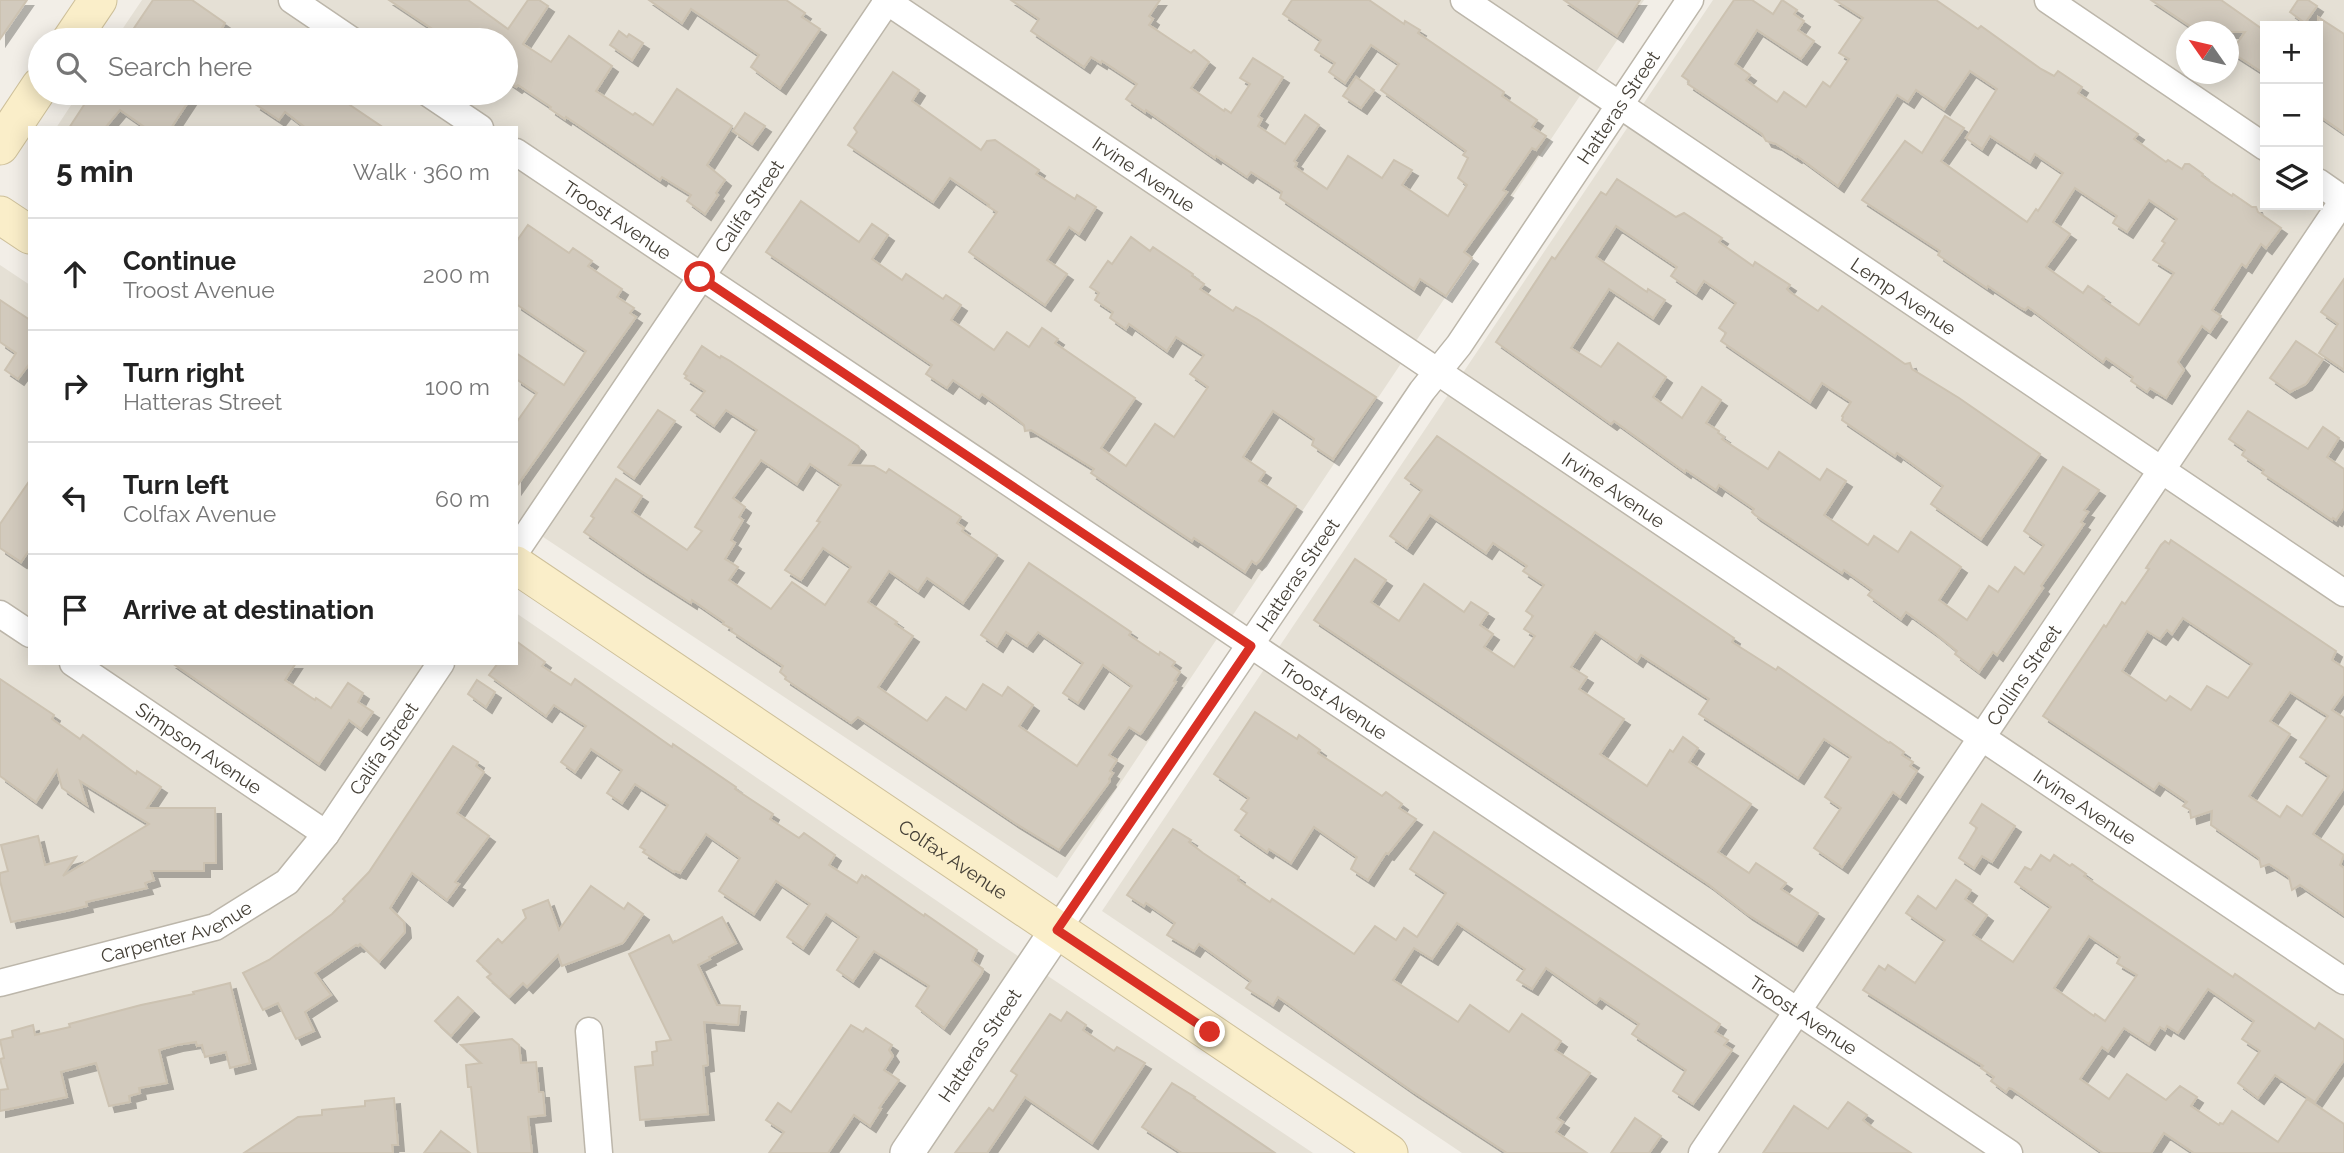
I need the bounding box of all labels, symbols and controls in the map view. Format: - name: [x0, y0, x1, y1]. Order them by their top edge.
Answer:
- north arrow: [2176, 21, 2239, 84]
- map controls: [2260, 21, 2323, 210]
- button: +: [2260, 21, 2323, 84]
- search box: [28, 28, 518, 105]
- street label: Hatteras Street: [1572, 46, 1664, 168]
- icon: search: [52, 48, 90, 86]
- text: Search here: [108, 52, 252, 82]
- button: −: [2260, 84, 2323, 147]
- street label: Irvine Avenue: [1088, 132, 1199, 216]
- button: layers: [2260, 147, 2323, 210]
- text: 5 min: [56, 154, 134, 189]
- street label: Califa Street: [710, 155, 788, 257]
- text: Walk · 360 m: [353, 158, 490, 185]
- street label: Troost Avenue: [559, 176, 676, 264]
- text: Continue: [123, 246, 236, 276]
- street label: Lemp Avenue: [1847, 253, 1960, 339]
- icon: ahead: [56, 255, 94, 293]
- text: 200 m: [423, 261, 490, 288]
- route start: [684, 261, 715, 292]
- text: Troost Avenue: [123, 276, 275, 303]
- text: Turn right: [123, 358, 244, 388]
- icon: right: [56, 367, 94, 405]
- text: 100 m: [425, 373, 490, 400]
- text: Hatteras Street: [123, 388, 282, 415]
- street label: Irvine Avenue: [1558, 448, 1669, 532]
- text: Turn left: [123, 470, 229, 500]
- icon: left: [56, 479, 94, 517]
- text: 60 m: [435, 485, 490, 512]
- text: Colfax Avenue: [123, 500, 276, 527]
- street label: Hatteras Street: [1252, 514, 1344, 635]
- icon: arrive: [56, 591, 94, 629]
- text: Arrive at destination: [123, 595, 374, 625]
- street label: Collins Street: [1982, 620, 2066, 730]
- street label: Troost Avenue: [1275, 656, 1392, 744]
- street label: Califa Street: [345, 697, 423, 799]
- street label: Simpson Avenue: [132, 698, 266, 799]
- street label: Irvine Avenue: [2030, 765, 2140, 849]
- street label: Colfax Avenue: [894, 815, 1012, 904]
- street label: Carpenter Avenue: [99, 896, 256, 967]
- street label: Troost Avenue: [1745, 971, 1862, 1059]
- street label: Hatteras Street: [934, 984, 1026, 1106]
- route end: [1194, 1016, 1225, 1047]

